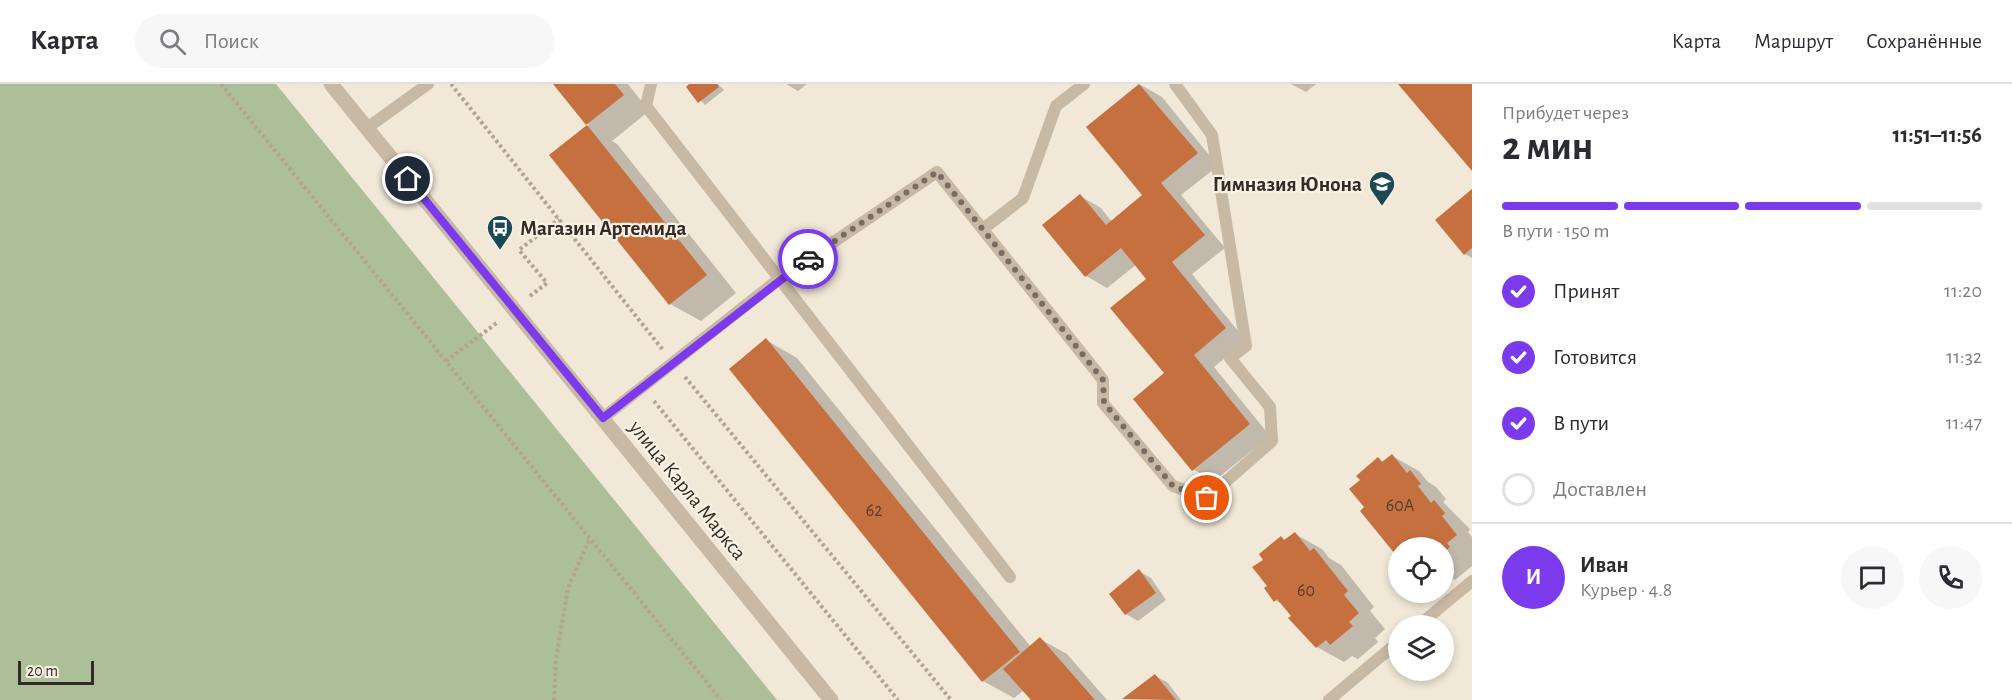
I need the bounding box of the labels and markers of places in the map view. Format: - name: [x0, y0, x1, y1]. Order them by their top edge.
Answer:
- pin: [382, 153, 433, 204]
- school or university icon: Гимназия Юнона: [1367, 169, 1397, 207]
- place label: Гимназия Юнона: [1213, 174, 1362, 195]
- bus stop icon: Магазин Артемида: [485, 213, 515, 251]
- place label: Магазин Артемида: [520, 218, 687, 239]
- pin: [1181, 472, 1232, 523]

